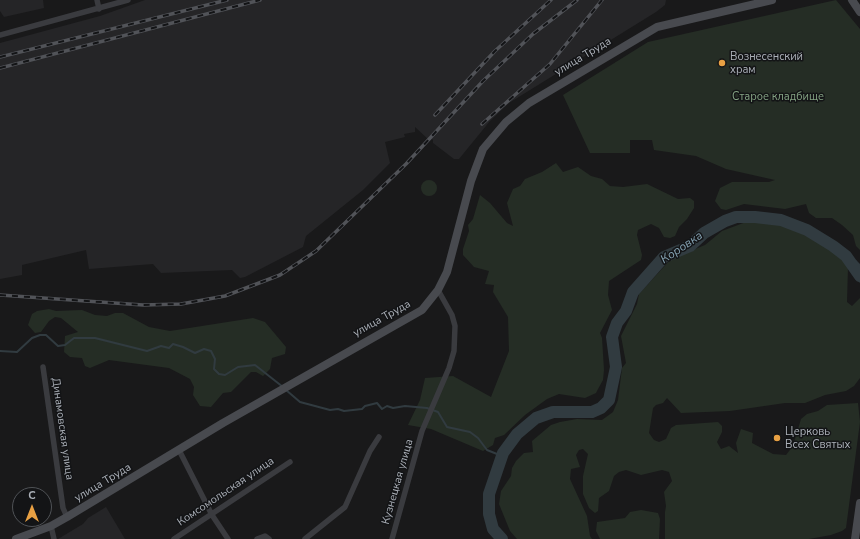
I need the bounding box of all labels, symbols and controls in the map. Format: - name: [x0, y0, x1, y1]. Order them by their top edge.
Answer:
- street label: улица Труда: [552, 35, 614, 79]
- place label: Вознесенский храм: [730, 50, 803, 76]
- marker: Вознесенский храм: [717, 58, 727, 68]
- park label: Старое кладбище: [732, 90, 824, 104]
- water label: Коровка: [658, 229, 706, 267]
- street label: улица Труда: [351, 298, 413, 340]
- street label: Динамовская улица: [48, 377, 76, 481]
- place label: Церковь Всех Святых: [785, 425, 850, 451]
- marker: Церковь Всех Святых: [772, 433, 782, 443]
- street label: Кузнецкая улица: [380, 438, 416, 526]
- street label: Комсомольская улица: [175, 455, 277, 529]
- street label: улица Труда: [72, 461, 134, 505]
- north arrow: [12, 487, 52, 527]
- text: С: [28, 488, 36, 503]

